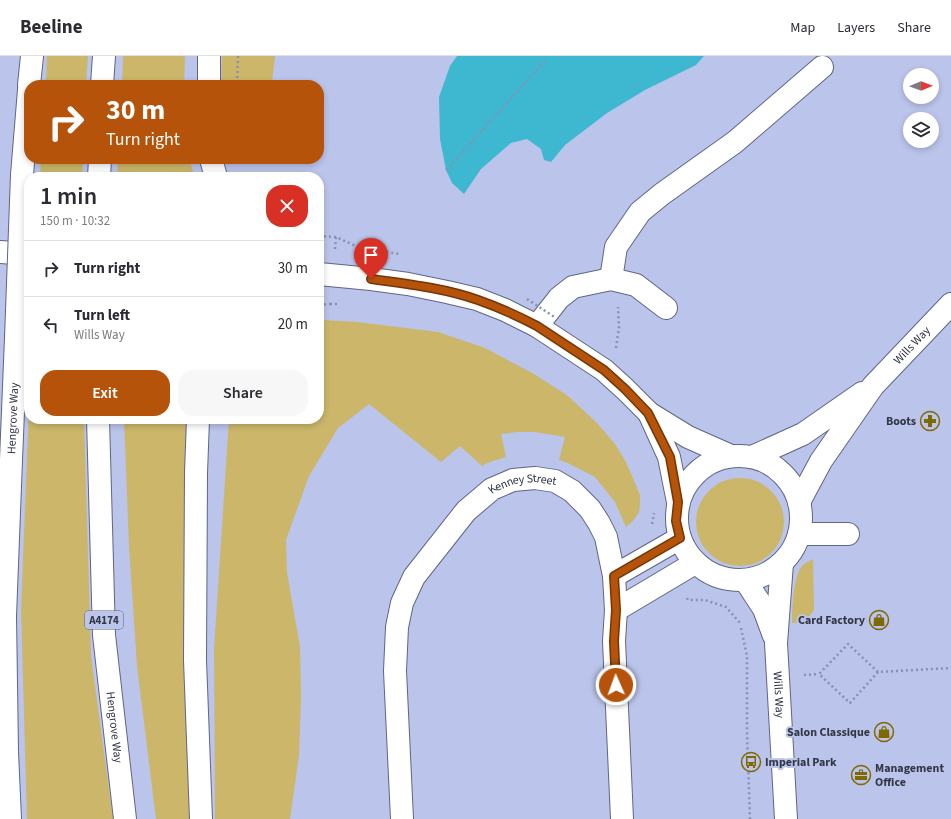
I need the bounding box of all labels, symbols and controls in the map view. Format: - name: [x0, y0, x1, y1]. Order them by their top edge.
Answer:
- text: Beeline: [20, 14, 83, 41]
- text: Map: [790, 18, 815, 38]
- text: Layers: [837, 18, 875, 38]
- text: Share: [897, 18, 931, 38]
- north arrow: [903, 68, 939, 104]
- map controls: [903, 68, 939, 148]
- text: 30 m: [106, 90, 165, 130]
- icon: right: [40, 96, 92, 148]
- button: layers: [903, 112, 939, 148]
- text: Turn right: [106, 127, 180, 152]
- text: 1 min: [40, 179, 97, 214]
- button: close: [266, 185, 308, 227]
- text: 150 m · 10:32: [40, 212, 110, 230]
- pin: [354, 238, 388, 279]
- icon: arrive: [360, 244, 382, 266]
- icon: right: [40, 258, 62, 280]
- text: Turn right: [74, 258, 140, 279]
- text: 30 m: [278, 258, 308, 279]
- text: Turn left: [74, 305, 130, 326]
- icon: left: [40, 314, 62, 336]
- text: 20 m: [278, 314, 308, 335]
- street label: Wills Way: [890, 322, 935, 368]
- text: Wills Way: [74, 326, 125, 344]
- button: Exit: [40, 370, 170, 416]
- button: Share: [178, 370, 308, 416]
- street label: Hengrove Way: [3, 382, 23, 454]
- pharmacy icon: Boots: [919, 410, 941, 432]
- place label: Boots: [886, 413, 916, 430]
- street label: Kenney Street: [484, 470, 558, 498]
- shop icon: Card Factory: [868, 609, 890, 631]
- road number: A4174: [85, 611, 123, 629]
- place label: Card Factory: [798, 612, 866, 629]
- position arrow: [595, 664, 637, 706]
- street label: Wills Way: [769, 671, 788, 719]
- street label: Hengrove Way: [102, 691, 127, 764]
- shop icon: Salon Classique: [873, 721, 895, 743]
- place label: Salon Classique: [787, 724, 870, 741]
- bus stop icon: Imperial Park: [740, 751, 762, 773]
- place label: Imperial Park: [765, 754, 837, 771]
- place label: Management Office: [875, 760, 944, 791]
- office icon: Management Office: [850, 764, 872, 786]

